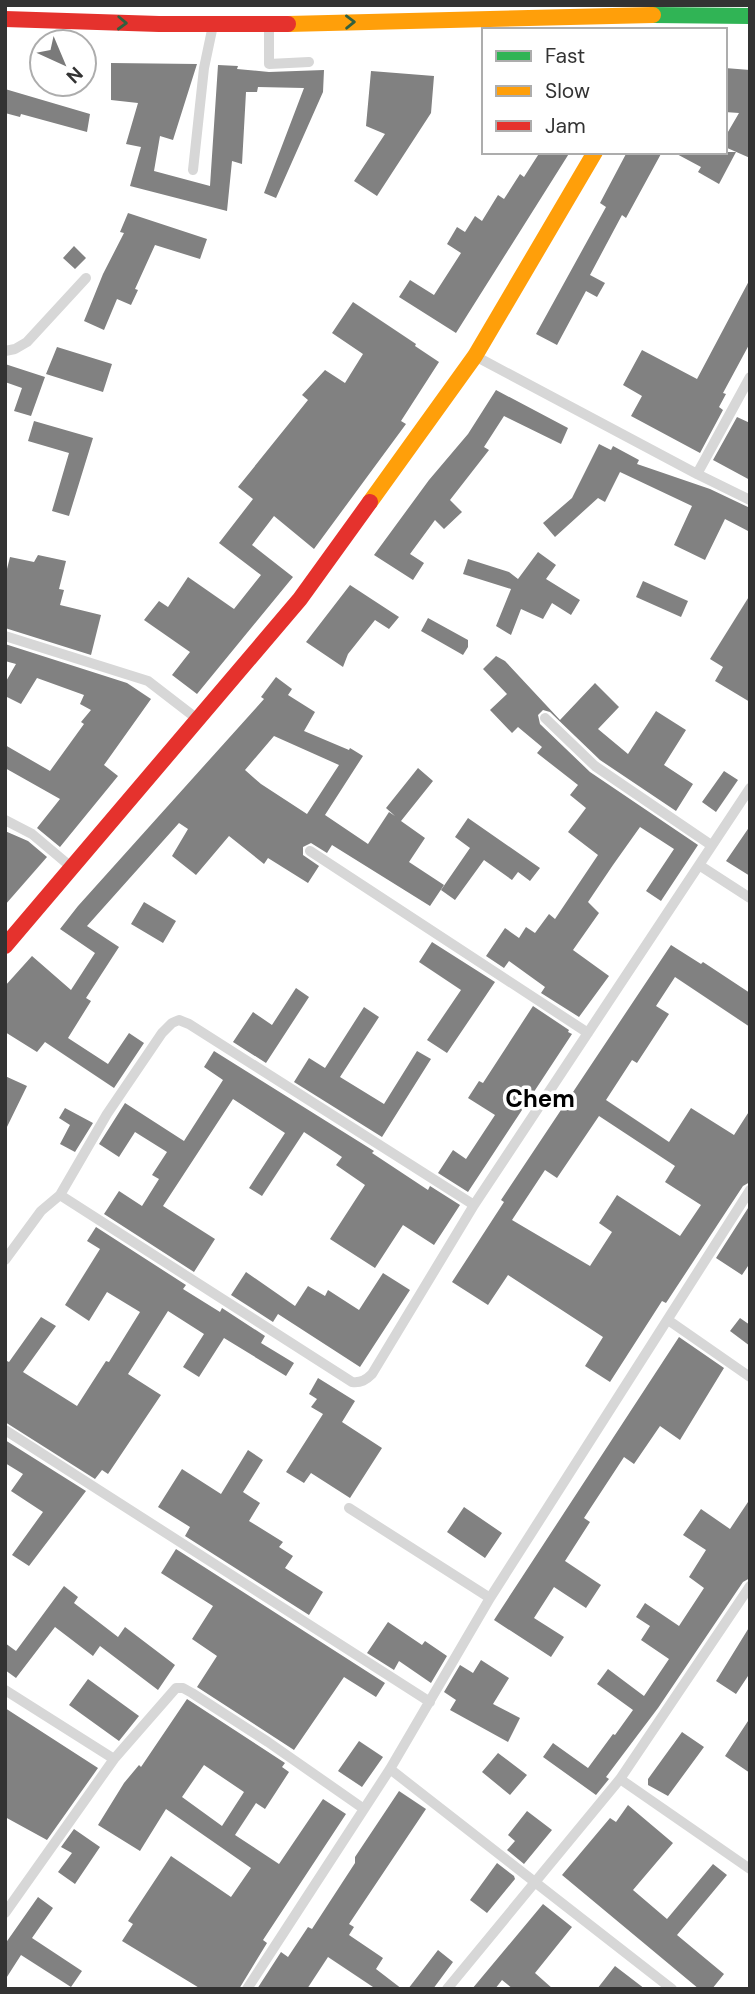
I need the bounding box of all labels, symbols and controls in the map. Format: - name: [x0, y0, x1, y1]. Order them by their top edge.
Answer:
- one-way arrow: [117, 15, 128, 30]
- one-way arrow: [345, 15, 356, 30]
- north arrow: [28, 28, 98, 98]
- legend: [482, 28, 727, 154]
- text: Fast: [545, 42, 585, 70]
- text: N: [61, 61, 88, 89]
- text: Slow: [545, 77, 590, 105]
- text: Jam: [545, 112, 586, 140]
- district label: Chem: [505, 1083, 575, 1114]

